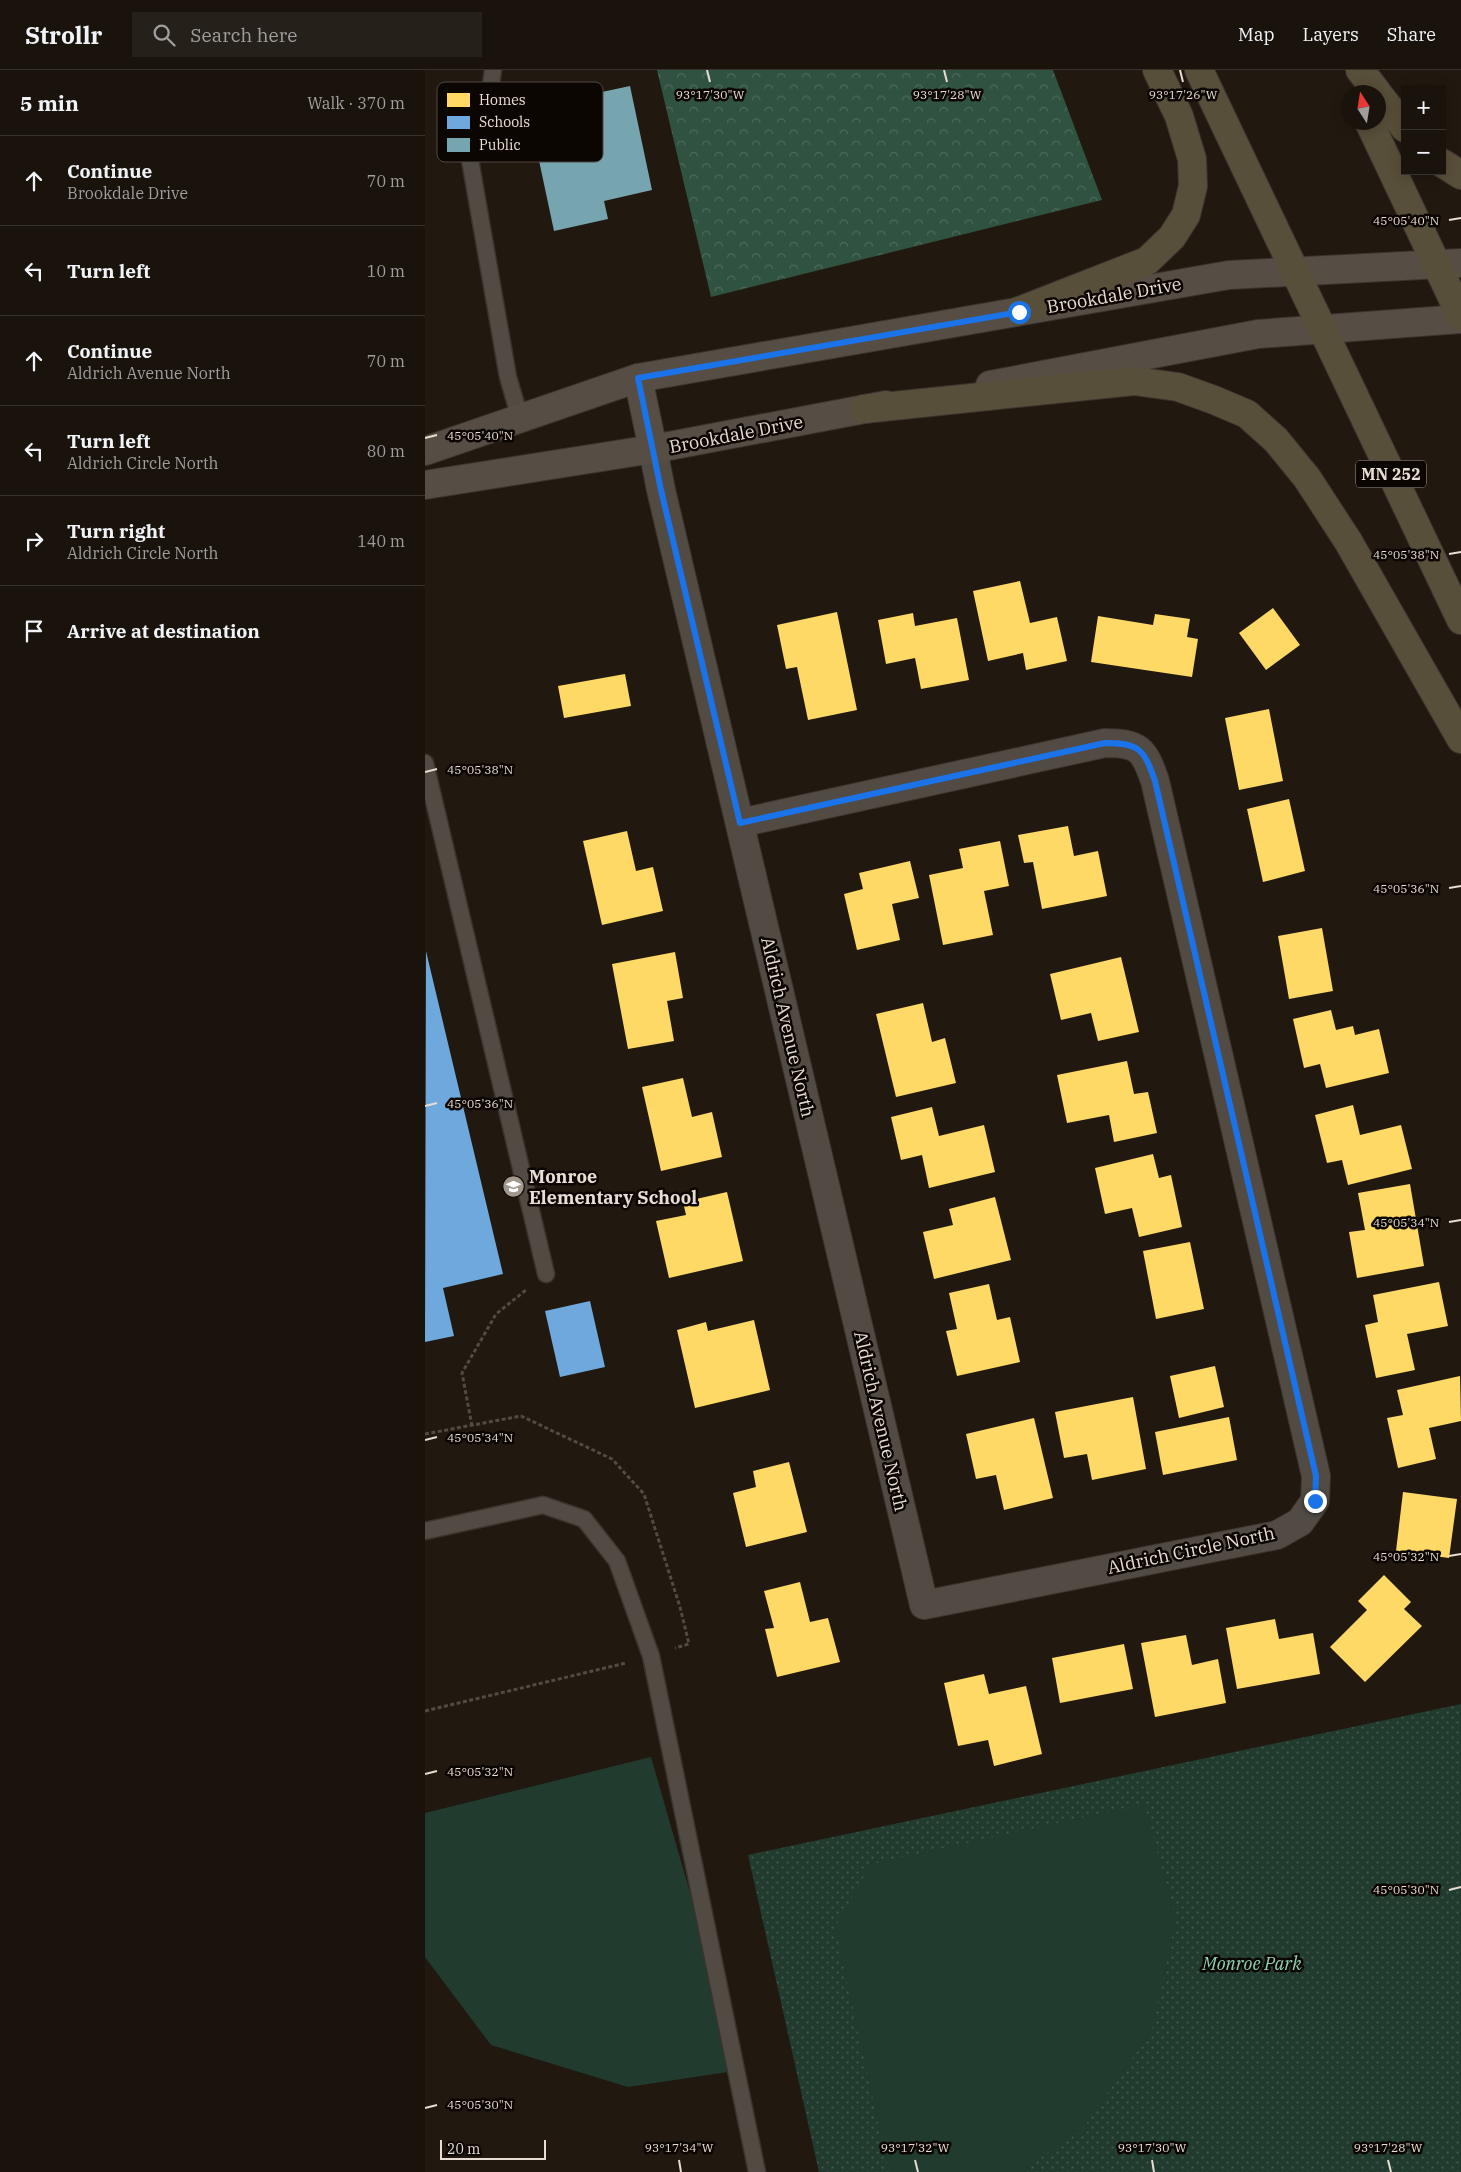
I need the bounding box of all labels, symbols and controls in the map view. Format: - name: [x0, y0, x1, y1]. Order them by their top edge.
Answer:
- search box: [132, 12, 482, 57]
- text: Strollr: [25, 19, 102, 51]
- icon: search: [150, 21, 178, 49]
- text: Search here: [190, 23, 297, 47]
- text: Map: [1238, 23, 1275, 46]
- text: Layers: [1303, 23, 1359, 46]
- text: Share: [1387, 23, 1436, 46]
- legend: [437, 82, 603, 162]
- north arrow: [1341, 85, 1386, 130]
- map controls: [1401, 85, 1446, 175]
- button: +: [1401, 85, 1446, 130]
- text: 93°17'30"W: [676, 87, 745, 102]
- text: 93°17'28"W: [913, 87, 982, 102]
- text: 93°17'26"W: [1149, 87, 1218, 102]
- text: 5 min: [20, 89, 79, 117]
- text: Homes: [479, 91, 526, 109]
- text: Walk · 370 m: [307, 93, 405, 113]
- text: Schools: [479, 113, 530, 131]
- button: −: [1401, 130, 1446, 175]
- text: Public: [479, 136, 521, 154]
- text: Continue: [67, 159, 152, 183]
- icon: ahead: [20, 167, 48, 195]
- text: 70 m: [367, 171, 405, 191]
- text: Brookdale Drive: [67, 183, 188, 203]
- text: 45°05'40"N: [1373, 213, 1439, 228]
- icon: left: [20, 257, 48, 285]
- text: Turn left: [67, 259, 150, 283]
- text: 10 m: [367, 261, 405, 281]
- street label: Brookdale Drive: [1045, 272, 1183, 318]
- route start: [1008, 301, 1031, 324]
- text: Continue: [67, 339, 152, 363]
- icon: ahead: [20, 347, 48, 375]
- text: 70 m: [367, 351, 405, 371]
- text: Aldrich Avenue North: [67, 363, 231, 383]
- street label: Brookdale Drive: [667, 410, 805, 458]
- text: 45°05'40"N: [447, 428, 513, 443]
- text: Turn left: [67, 429, 150, 453]
- icon: left: [20, 437, 48, 465]
- text: 80 m: [367, 441, 405, 461]
- text: Aldrich Circle North: [67, 453, 219, 473]
- road number: MN 252: [1356, 460, 1426, 488]
- text: Turn right: [67, 519, 165, 543]
- icon: right: [20, 527, 48, 555]
- text: 140 m: [357, 531, 405, 551]
- text: Aldrich Circle North: [67, 543, 219, 563]
- text: 45°05'38"N: [1373, 547, 1439, 562]
- icon: arrive: [20, 617, 48, 645]
- text: Arrive at destination: [67, 619, 260, 643]
- text: 45°05'38"N: [447, 762, 513, 777]
- text: 45°05'36"N: [1373, 881, 1439, 896]
- street label: Aldrich Avenue North: [756, 935, 820, 1119]
- text: 45°05'36"N: [447, 1096, 513, 1111]
- place label: Monroe Elementary School: [529, 1165, 697, 1209]
- school or university icon: Monroe Elementary School: [501, 1174, 525, 1198]
- text: 45°05'34"N: [1373, 1215, 1439, 1230]
- street label: Aldrich Avenue North: [849, 1329, 913, 1513]
- text: 45°05'34"N: [447, 1430, 513, 1445]
- route end: [1304, 1490, 1327, 1513]
- street label: Aldrich Circle North: [1105, 1521, 1277, 1579]
- text: 45°05'32"N: [1373, 1549, 1439, 1564]
- text: 45°05'32"N: [447, 1764, 513, 1779]
- text: 45°05'30"N: [1373, 1882, 1439, 1897]
- park label: Monroe Park: [1201, 1952, 1302, 1975]
- text: 45°05'30"N: [447, 2097, 513, 2112]
- scale bar: [440, 2137, 546, 2160]
- text: 20 m: [447, 2140, 480, 2158]
- text: 93°17'34"W: [645, 2140, 714, 2155]
- text: 93°17'32"W: [881, 2140, 950, 2155]
- text: 93°17'30"W: [1118, 2140, 1187, 2155]
- text: 93°17'28"W: [1354, 2140, 1423, 2155]

